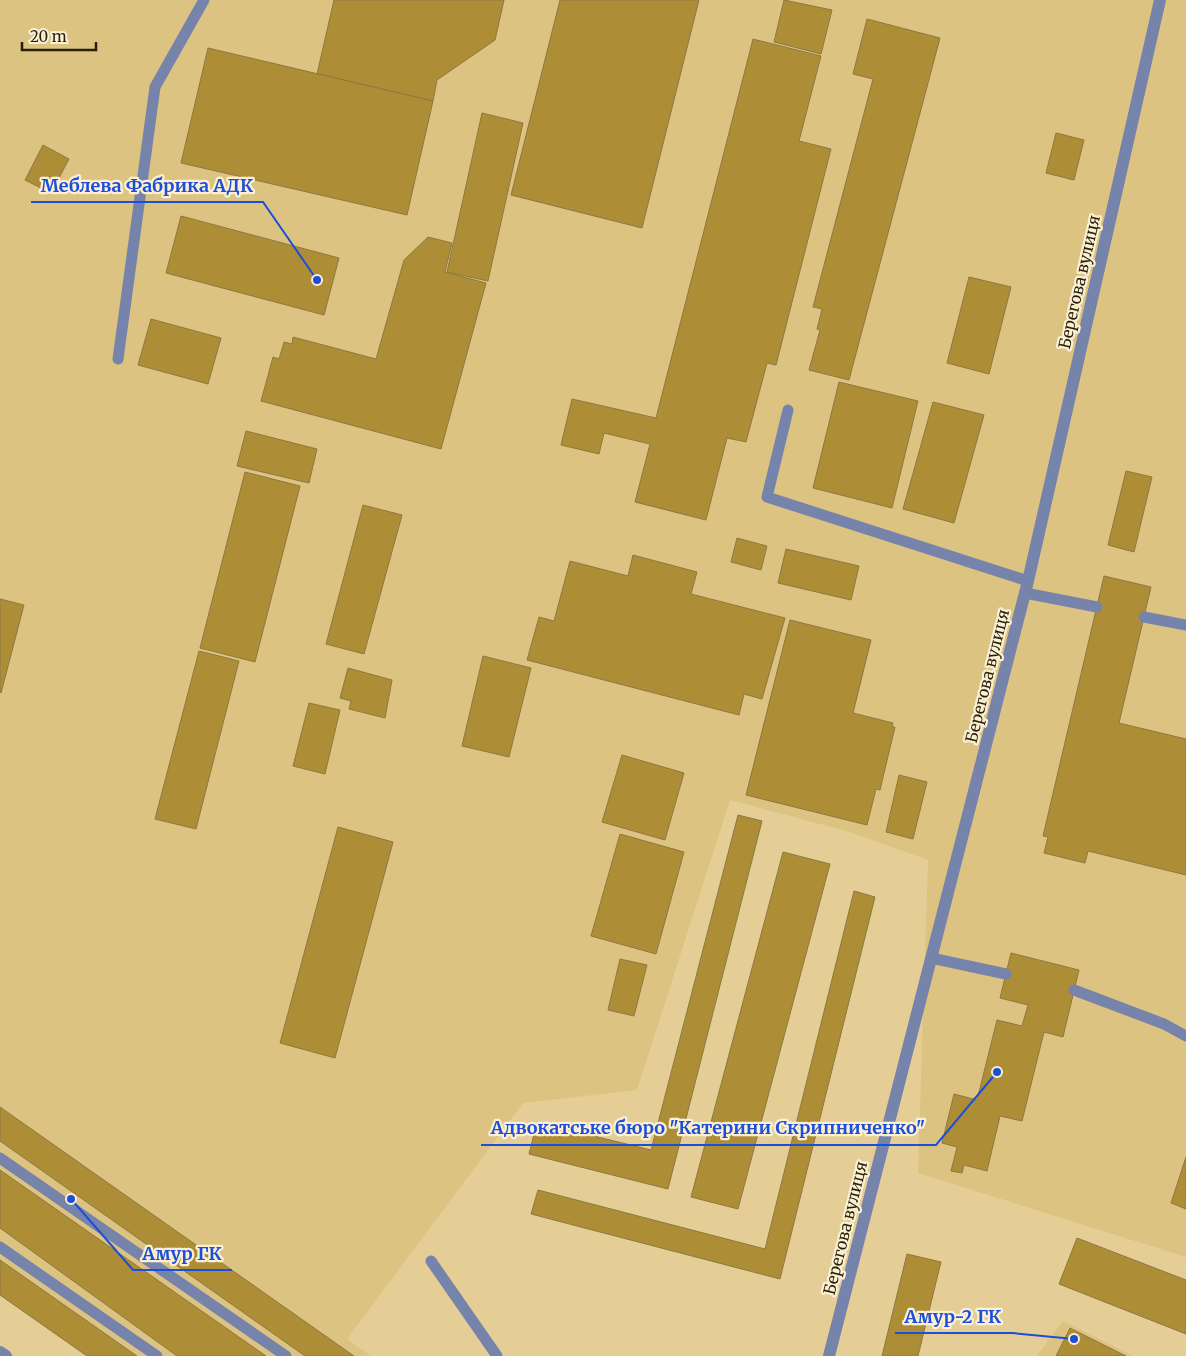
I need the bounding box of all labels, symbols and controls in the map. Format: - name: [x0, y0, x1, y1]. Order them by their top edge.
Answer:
- scale bar: [22, 20, 96, 52]
- text: 20 m: [30, 27, 67, 46]
- callout: Меблева Фабрика АДК: [31, 169, 263, 202]
- text: Меблева Фабрика АДК: [41, 174, 253, 197]
- street label: Берегова вулиця: [1054, 213, 1104, 351]
- street label: Берегова вулиця: [961, 607, 1013, 745]
- callout: Адвокатське бюро "Катерини Скрипниченко": [481, 1112, 936, 1145]
- text: Адвокатське бюро "Катерини Скрипниченко": [490, 1116, 925, 1139]
- street label: Берегова вулиця: [819, 1159, 871, 1297]
- callout: Амур ГК: [133, 1237, 232, 1270]
- text: Амур ГК: [141, 1242, 222, 1265]
- callout: Амур-2 ГК: [895, 1300, 1012, 1333]
- text: Амур-2 ГК: [904, 1305, 1001, 1328]

